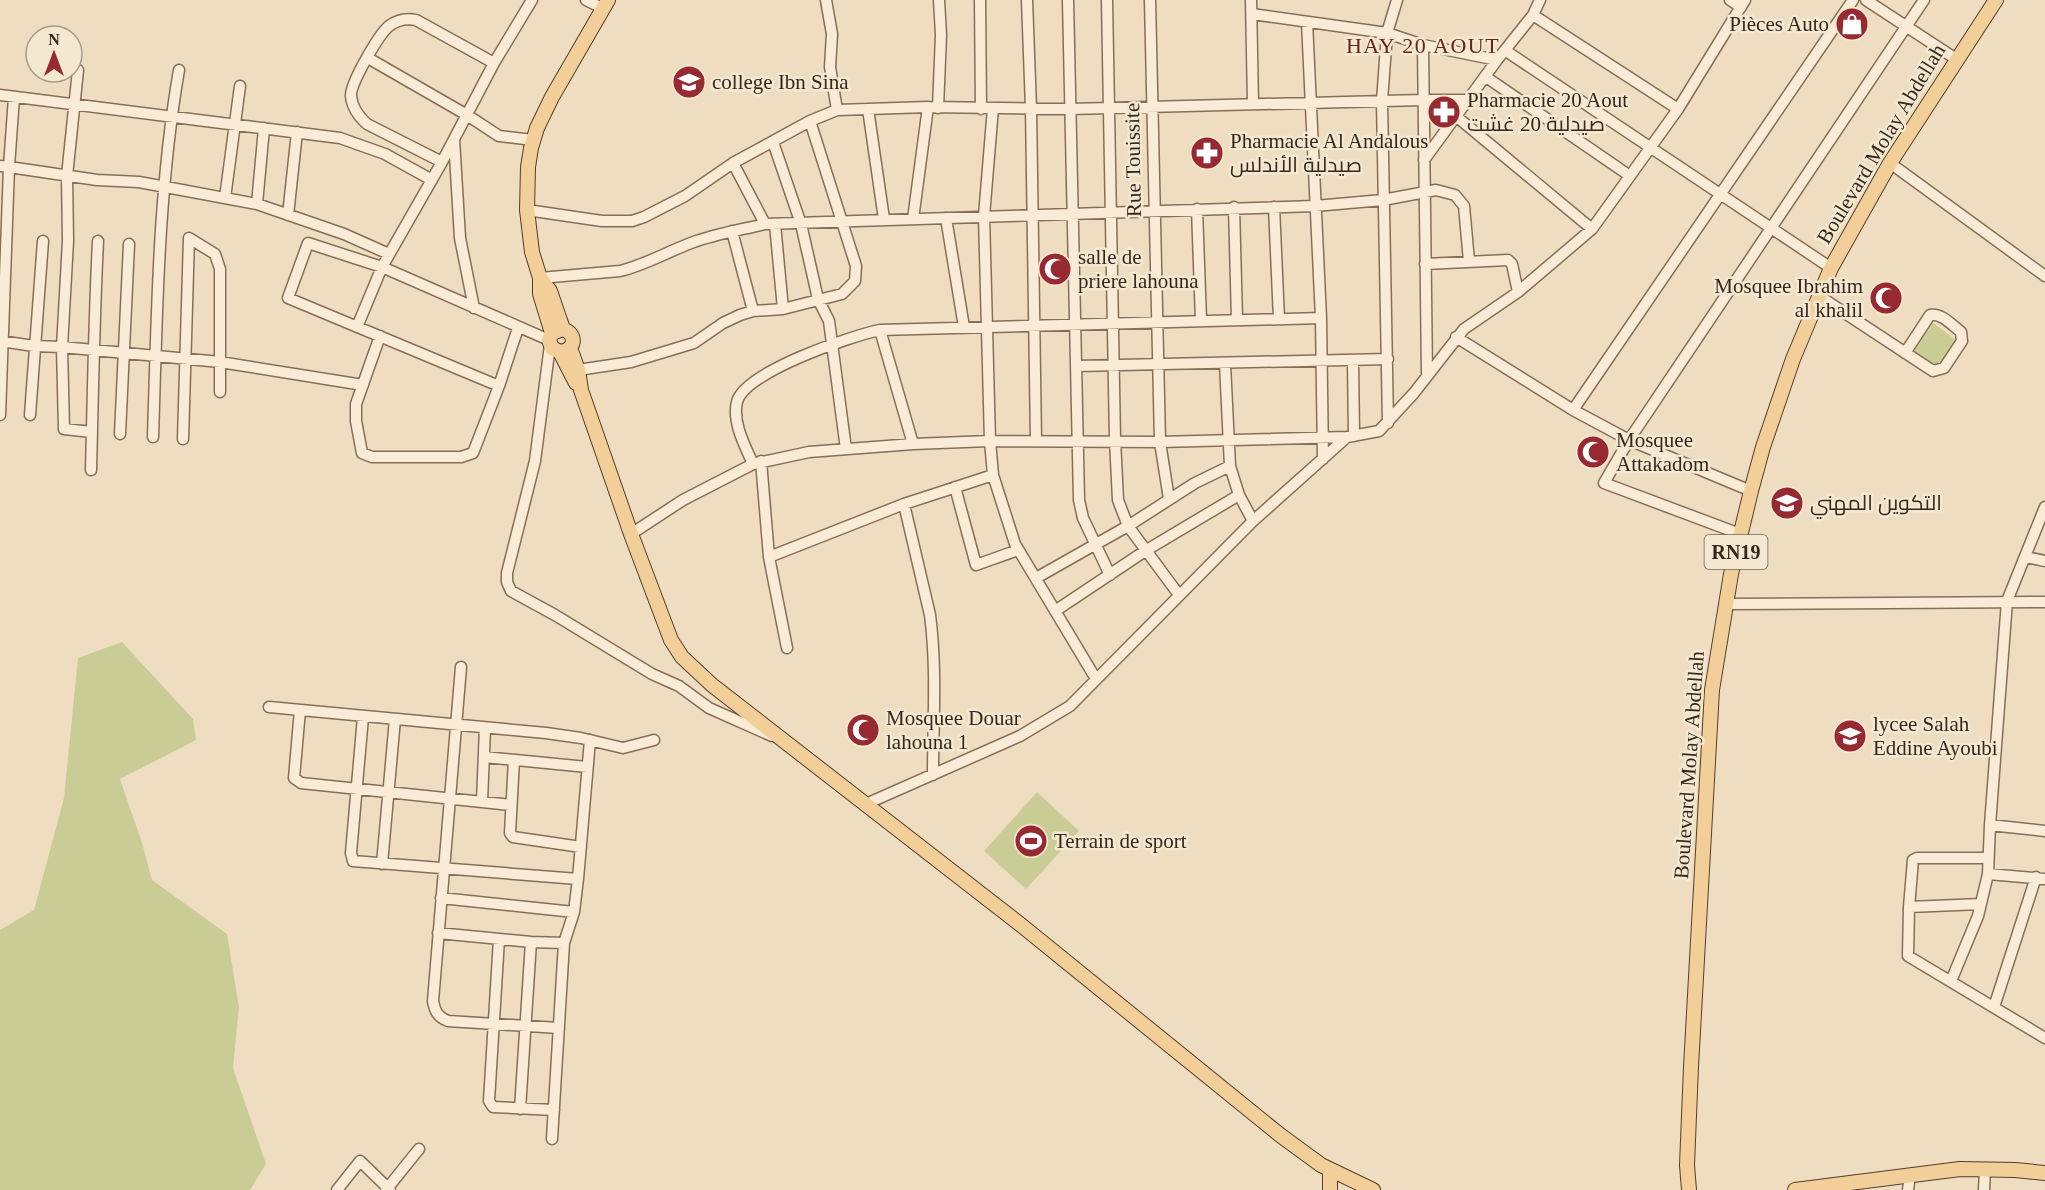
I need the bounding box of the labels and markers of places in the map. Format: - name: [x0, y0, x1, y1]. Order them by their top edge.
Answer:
- shop icon: Pièces Auto: [1834, 6, 1870, 42]
- place label: Pièces Auto: [1729, 12, 1829, 36]
- school or university icon: college Ibn Sina: [671, 64, 707, 100]
- place label: college Ibn Sina: [712, 70, 849, 94]
- place label: Pharmacie 20 Aout صيدلية 20 غشت: [1467, 88, 1628, 136]
- pharmacy icon: Pharmacie 20 Aout صيدلية 20 غشت: [1426, 94, 1462, 130]
- place label: Pharmacie Al Andalous صيدلية الأندلس: [1230, 129, 1428, 178]
- pharmacy icon: Pharmacie Al Andalous صيدلية الأندلس: [1189, 135, 1225, 171]
- place label: salle de priere lahouna: [1078, 245, 1199, 293]
- mosque icon: salle de priere lahouna: [1037, 251, 1073, 287]
- place label: Mosquee Ibrahim al khalil: [1714, 274, 1863, 322]
- mosque icon: Mosquee Ibrahim al khalil: [1868, 280, 1904, 316]
- place label: Mosquee Attakadom: [1616, 428, 1709, 476]
- mosque icon: Mosquee Attakadom: [1575, 434, 1611, 470]
- school or university icon: التكوين المهني: [1769, 485, 1805, 521]
- place label: التكوين المهني: [1810, 491, 1942, 519]
- place label: Mosquee Douar lahouna 1: [886, 706, 1021, 754]
- mosque icon: Mosquee Douar lahouna 1: [845, 712, 881, 748]
- place label: lycee Salah Eddine Ayoubi: [1873, 712, 1998, 760]
- school or university icon: lycee Salah Eddine Ayoubi: [1832, 718, 1868, 754]
- sports icon: Terrain de sport: [1013, 823, 1049, 859]
- place label: Terrain de sport: [1054, 829, 1187, 853]

